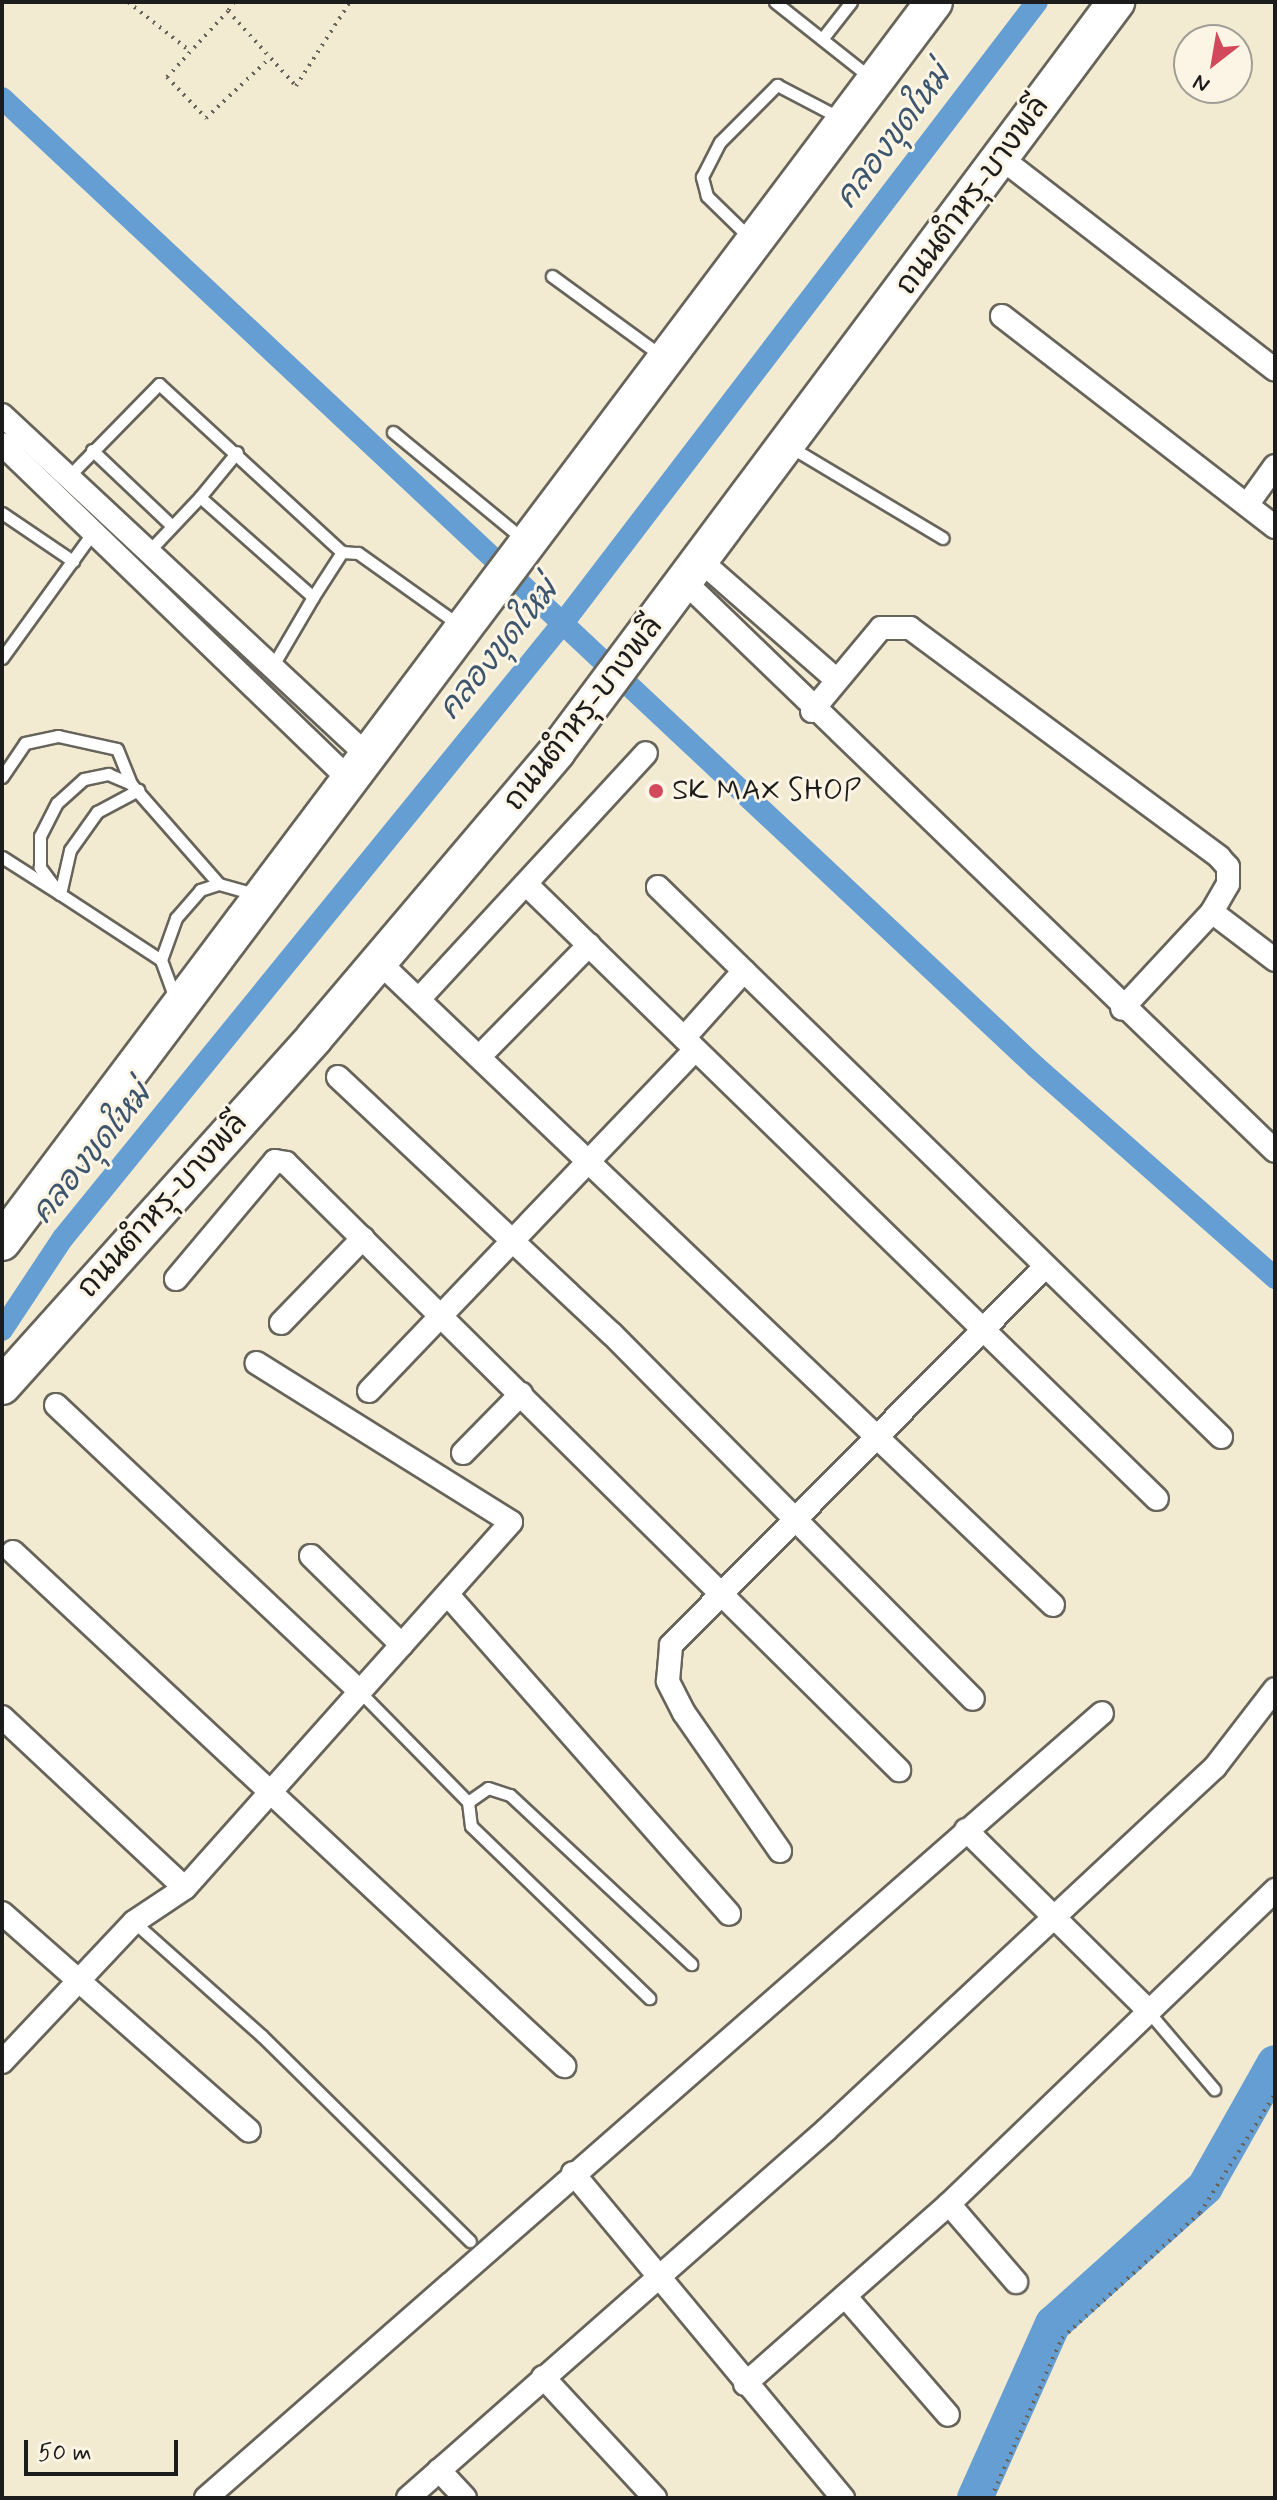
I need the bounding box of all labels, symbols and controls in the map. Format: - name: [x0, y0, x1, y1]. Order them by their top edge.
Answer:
- north arrow: [1173, 24, 1253, 104]
- water label: คลองขุดใหม่: [828, 58, 960, 216]
- text: N: [1188, 67, 1215, 99]
- street label: ถนนตำหรุ-บางพลี: [889, 90, 1057, 302]
- water label: คลองขุดใหม่: [431, 572, 567, 728]
- street label: ถนนตำหรุ-บางพลี: [497, 610, 671, 818]
- place label: SK MAX SHOP: [672, 773, 866, 809]
- marker: SK MAX SHOP: [647, 782, 665, 800]
- water label: คลองขุดใหม่: [24, 1076, 160, 1232]
- street label: ถนนตำหรุ-บางพลี: [71, 1106, 255, 1306]
- scale bar: [28, 2424, 182, 2474]
- text: 50 m: [38, 2438, 92, 2469]

